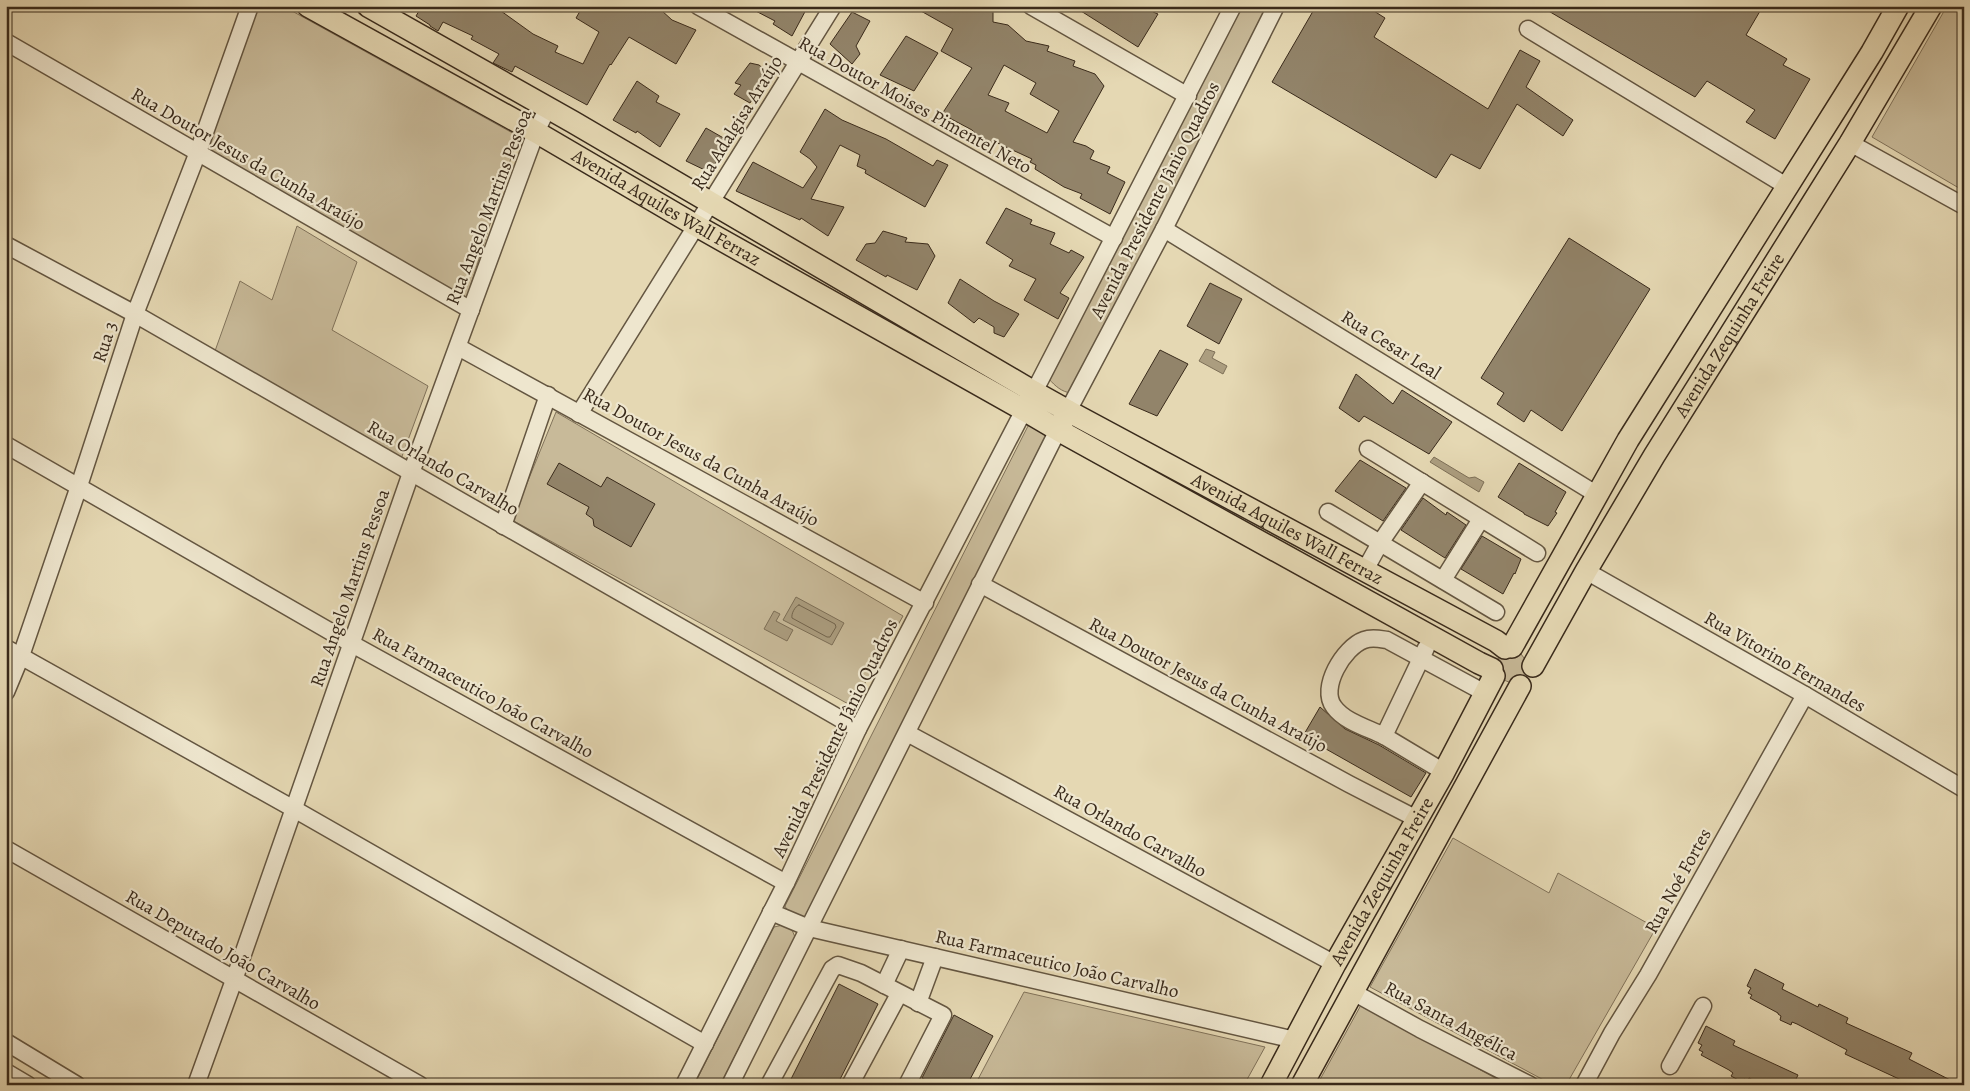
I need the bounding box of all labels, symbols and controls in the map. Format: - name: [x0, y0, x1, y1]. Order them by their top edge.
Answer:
- street label: Rua Doutor Moises Pimentel Neto: [794, 30, 1036, 180]
- street label: Rua Adalgisa Araújo: [685, 51, 789, 195]
- street label: Avenida Presidente Jânio Quadros: [1083, 77, 1226, 324]
- street label: Rua Doutor Jesus da Cunha Araújo: [126, 81, 370, 237]
- street label: Rua Angelo Martins Pessoa: [440, 105, 538, 309]
- street label: Avenida Aquiles Wall Ferraz: [566, 142, 765, 272]
- street label: Avenida Zequinha Freire: [1668, 248, 1791, 423]
- street label: Rua Cesar Leal: [1336, 304, 1446, 386]
- street label: Rua 3: [86, 318, 124, 366]
- street label: Rua Doutor Jesus da Cunha Araújo: [578, 381, 824, 533]
- street label: Rua Orlando Carvalho: [362, 414, 524, 522]
- street label: Avenida Aquiles Wall Ferraz: [1186, 466, 1388, 591]
- street label: Rua Angelo Martins Pessoa: [304, 485, 396, 691]
- street label: Rua Vitorino Fernandes: [1699, 605, 1871, 719]
- street label: Rua Doutor Jesus da Cunha Araújo: [1084, 611, 1332, 759]
- street label: Avenida Presidente Jânio Quadros: [765, 614, 904, 863]
- street label: Rua Farmaceutico João Carvalho: [368, 621, 598, 765]
- street label: Rua Orlando Carvalho: [1049, 778, 1211, 884]
- street label: Avenida Zequinha Freire: [1323, 792, 1440, 971]
- street label: Rua Noé Fortes: [1638, 824, 1718, 938]
- street label: Rua Deputado João Carvalho: [121, 883, 325, 1017]
- street label: Rua Farmaceutico João Carvalho: [933, 923, 1181, 1005]
- street label: Rua Santa Angélica: [1380, 975, 1522, 1067]

